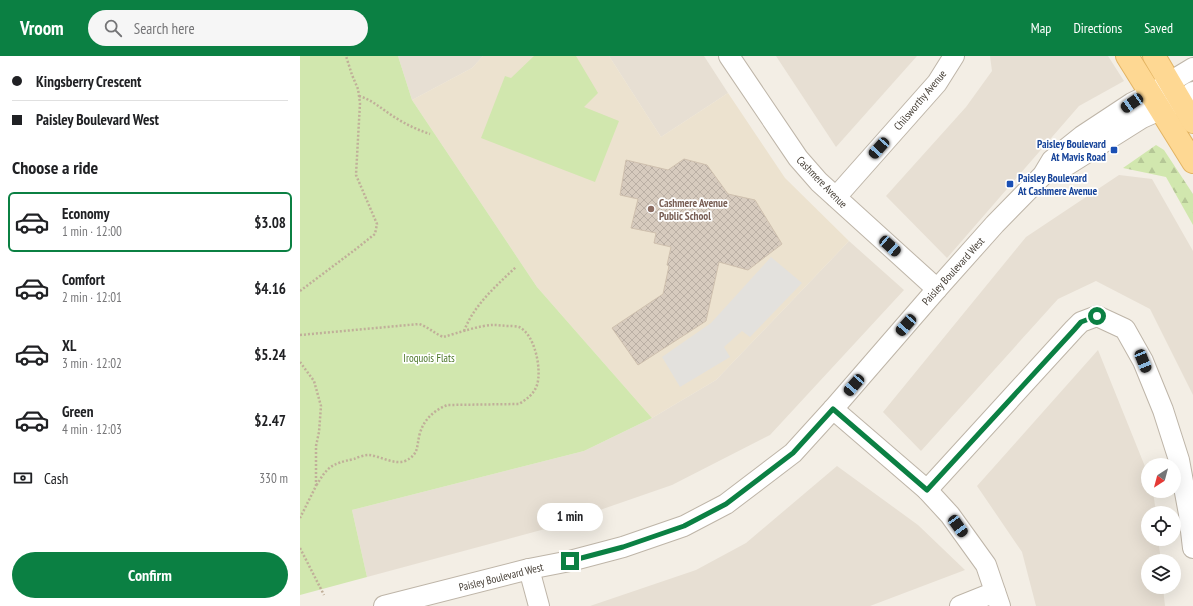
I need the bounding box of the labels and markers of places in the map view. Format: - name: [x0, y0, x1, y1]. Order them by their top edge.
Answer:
- place label: Paisley Boulevard At Mavis Road: [1037, 137, 1106, 164]
- marker: Paisley Boulevard At Mavis Road: [1109, 145, 1119, 155]
- place label: Paisley Boulevard At Cashmere Avenue: [1017, 171, 1098, 198]
- marker: Paisley Boulevard At Cashmere Avenue: [1005, 179, 1015, 189]
- place label: Cashmere Avenue Public School: [659, 196, 728, 223]
- marker: Cashmere Avenue Public School: [646, 204, 656, 214]

